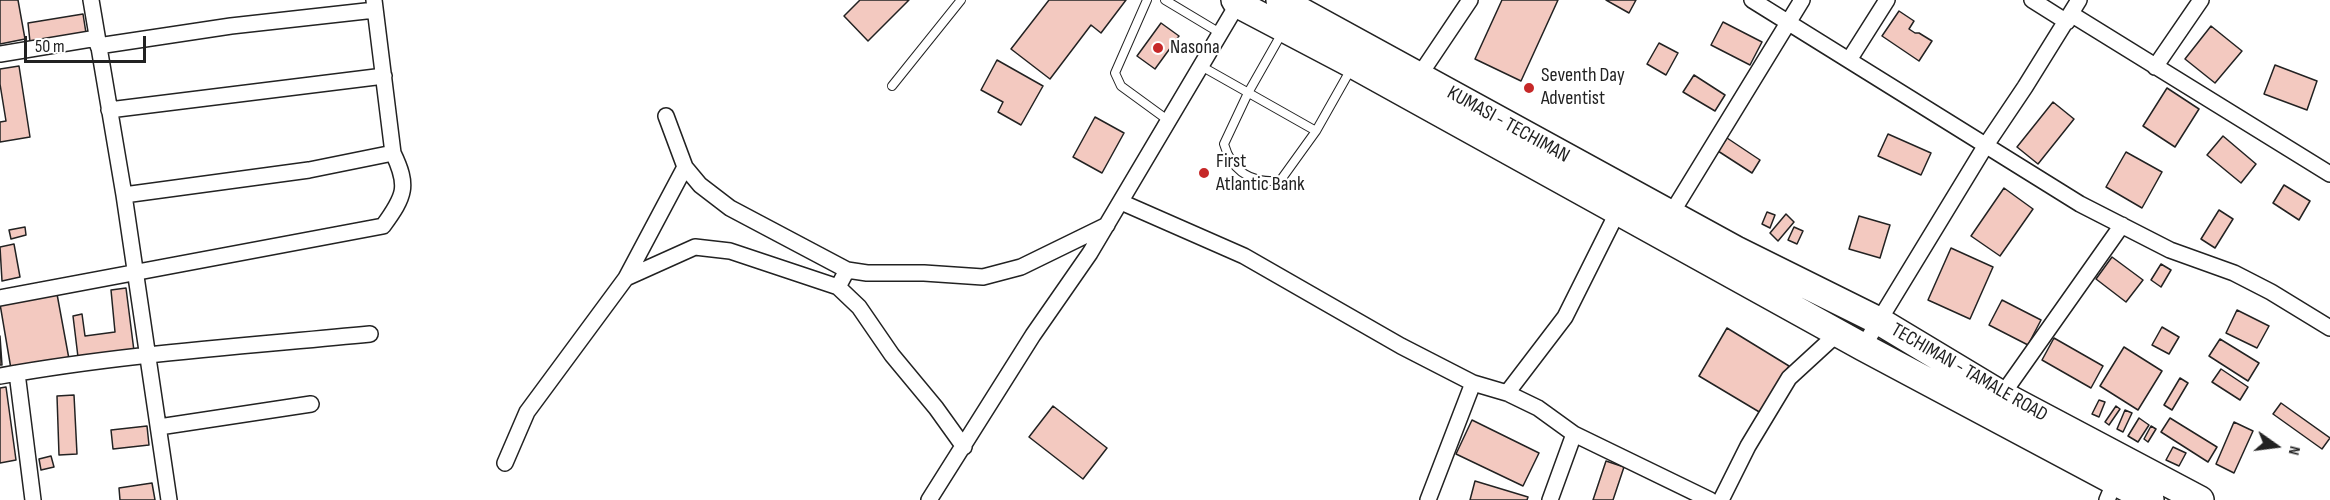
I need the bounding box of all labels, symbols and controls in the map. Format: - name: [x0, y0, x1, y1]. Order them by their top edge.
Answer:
- scale bar: [27, 24, 148, 62]
- text: 50 m: [35, 36, 65, 57]
- place label: Nasona: [1170, 36, 1220, 60]
- marker: Nasona: [1151, 41, 1165, 55]
- place label: Seventh Day Adventist: [1541, 64, 1625, 111]
- street label: KUMASI - TECHIMAN: [1443, 81, 1573, 169]
- marker: Seventh Day Adventist: [1522, 81, 1536, 95]
- place label: First Atlantic Bank: [1216, 150, 1305, 197]
- marker: First Atlantic Bank: [1197, 166, 1211, 180]
- street label: TECHIMAN - TAMALE ROAD: [1886, 318, 2052, 428]
- north arrow: [2246, 416, 2306, 476]
- text: N: [2284, 444, 2304, 457]

